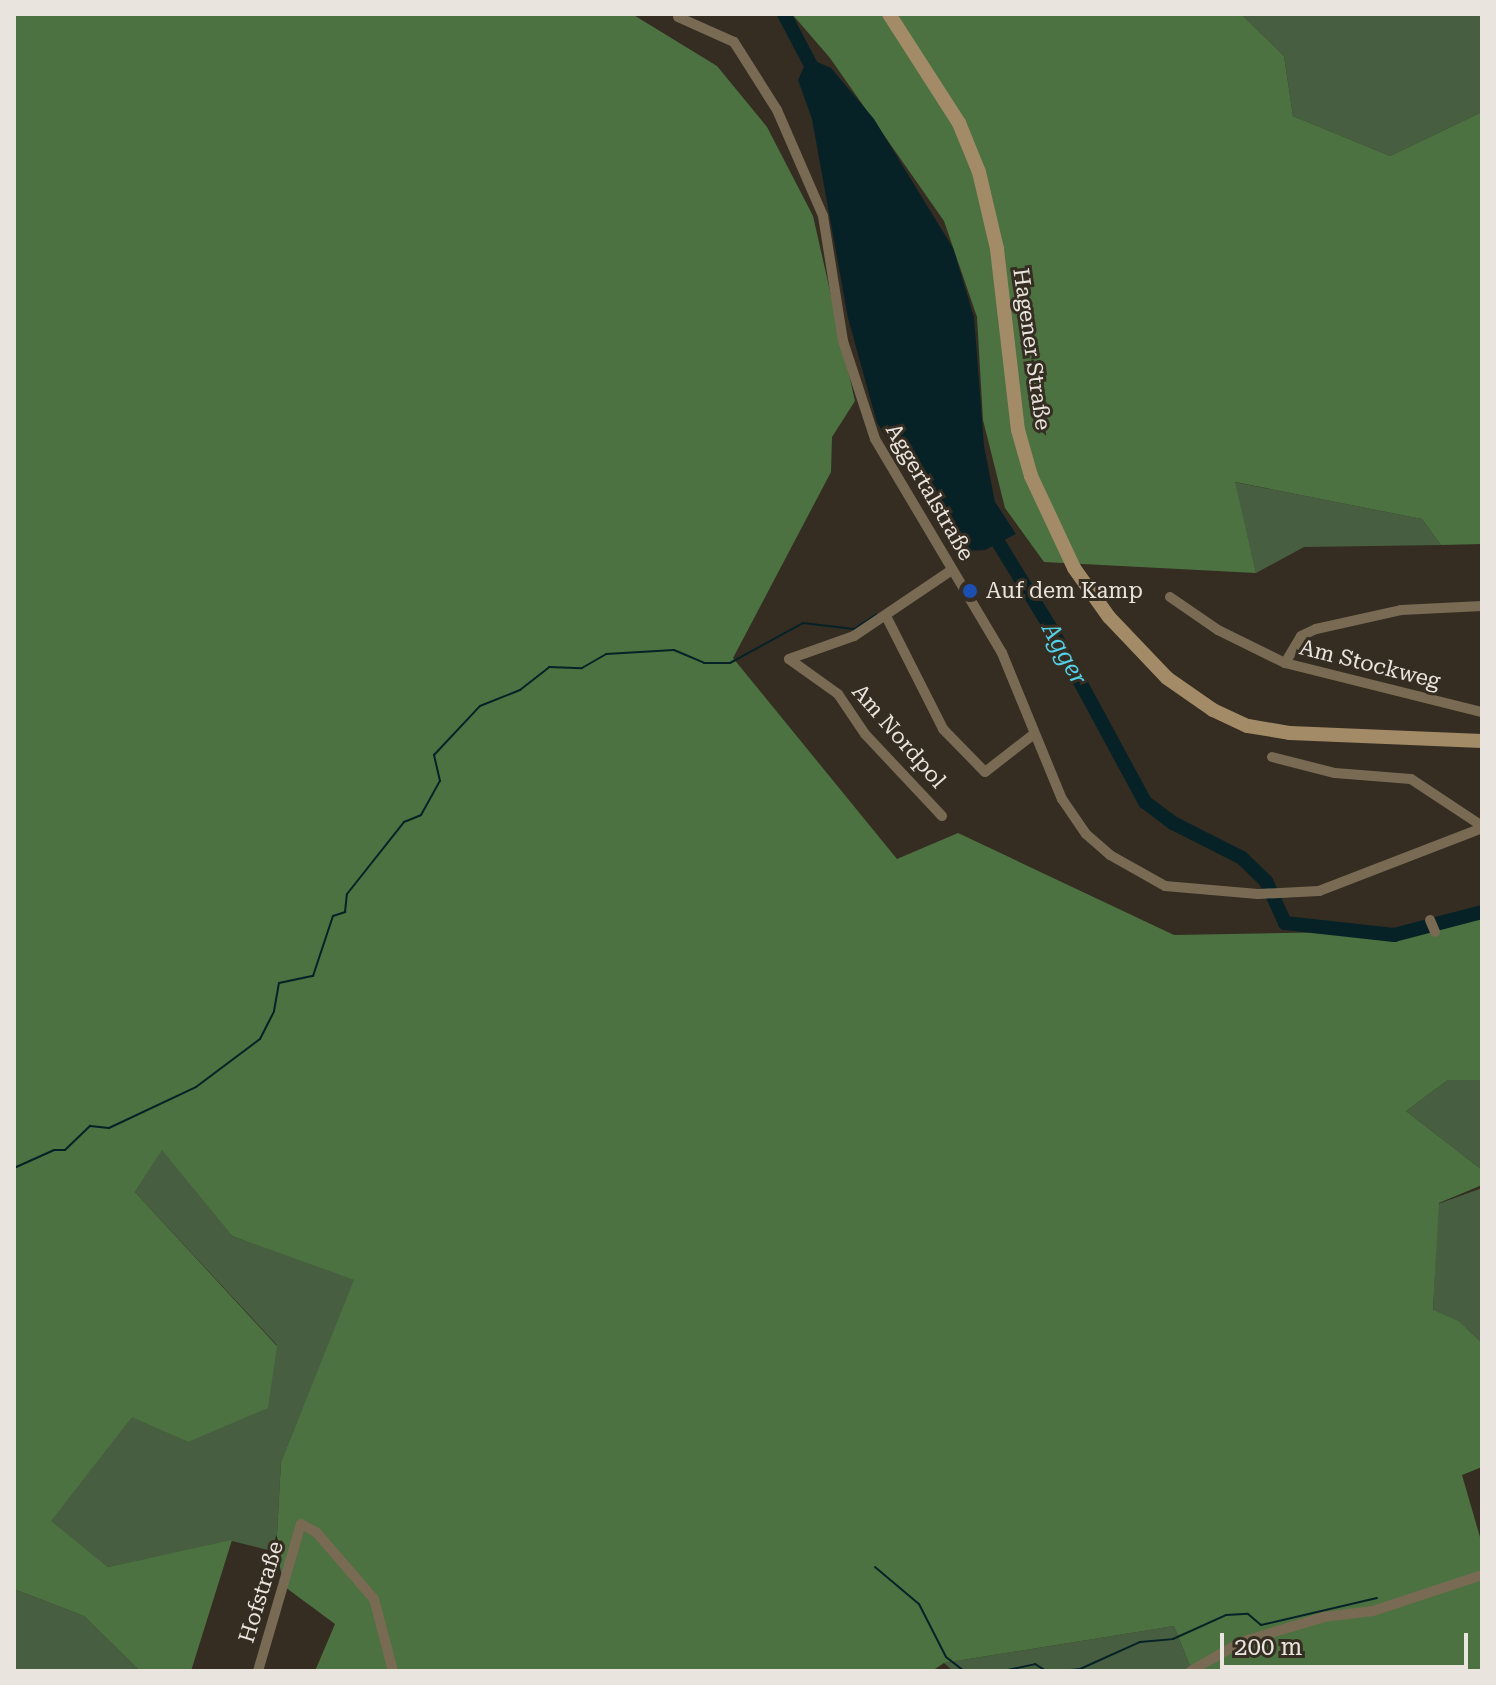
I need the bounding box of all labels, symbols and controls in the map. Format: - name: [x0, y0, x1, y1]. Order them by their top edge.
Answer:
- street label: Hagener Straße: [1008, 266, 1056, 432]
- street label: Aggertalstraße: [880, 419, 980, 565]
- place label: Auf dem Kamp: [986, 578, 1143, 604]
- marker: Auf dem Kamp: [961, 582, 979, 600]
- water label: Agger: [1035, 618, 1093, 690]
- street label: Am Stockweg: [1297, 634, 1443, 694]
- street label: Am Nordpol: [847, 678, 951, 794]
- street label: Hofstraße: [233, 1538, 289, 1646]
- scale bar: [1224, 1617, 1472, 1667]
- text: 200 m: [1234, 1633, 1302, 1661]

